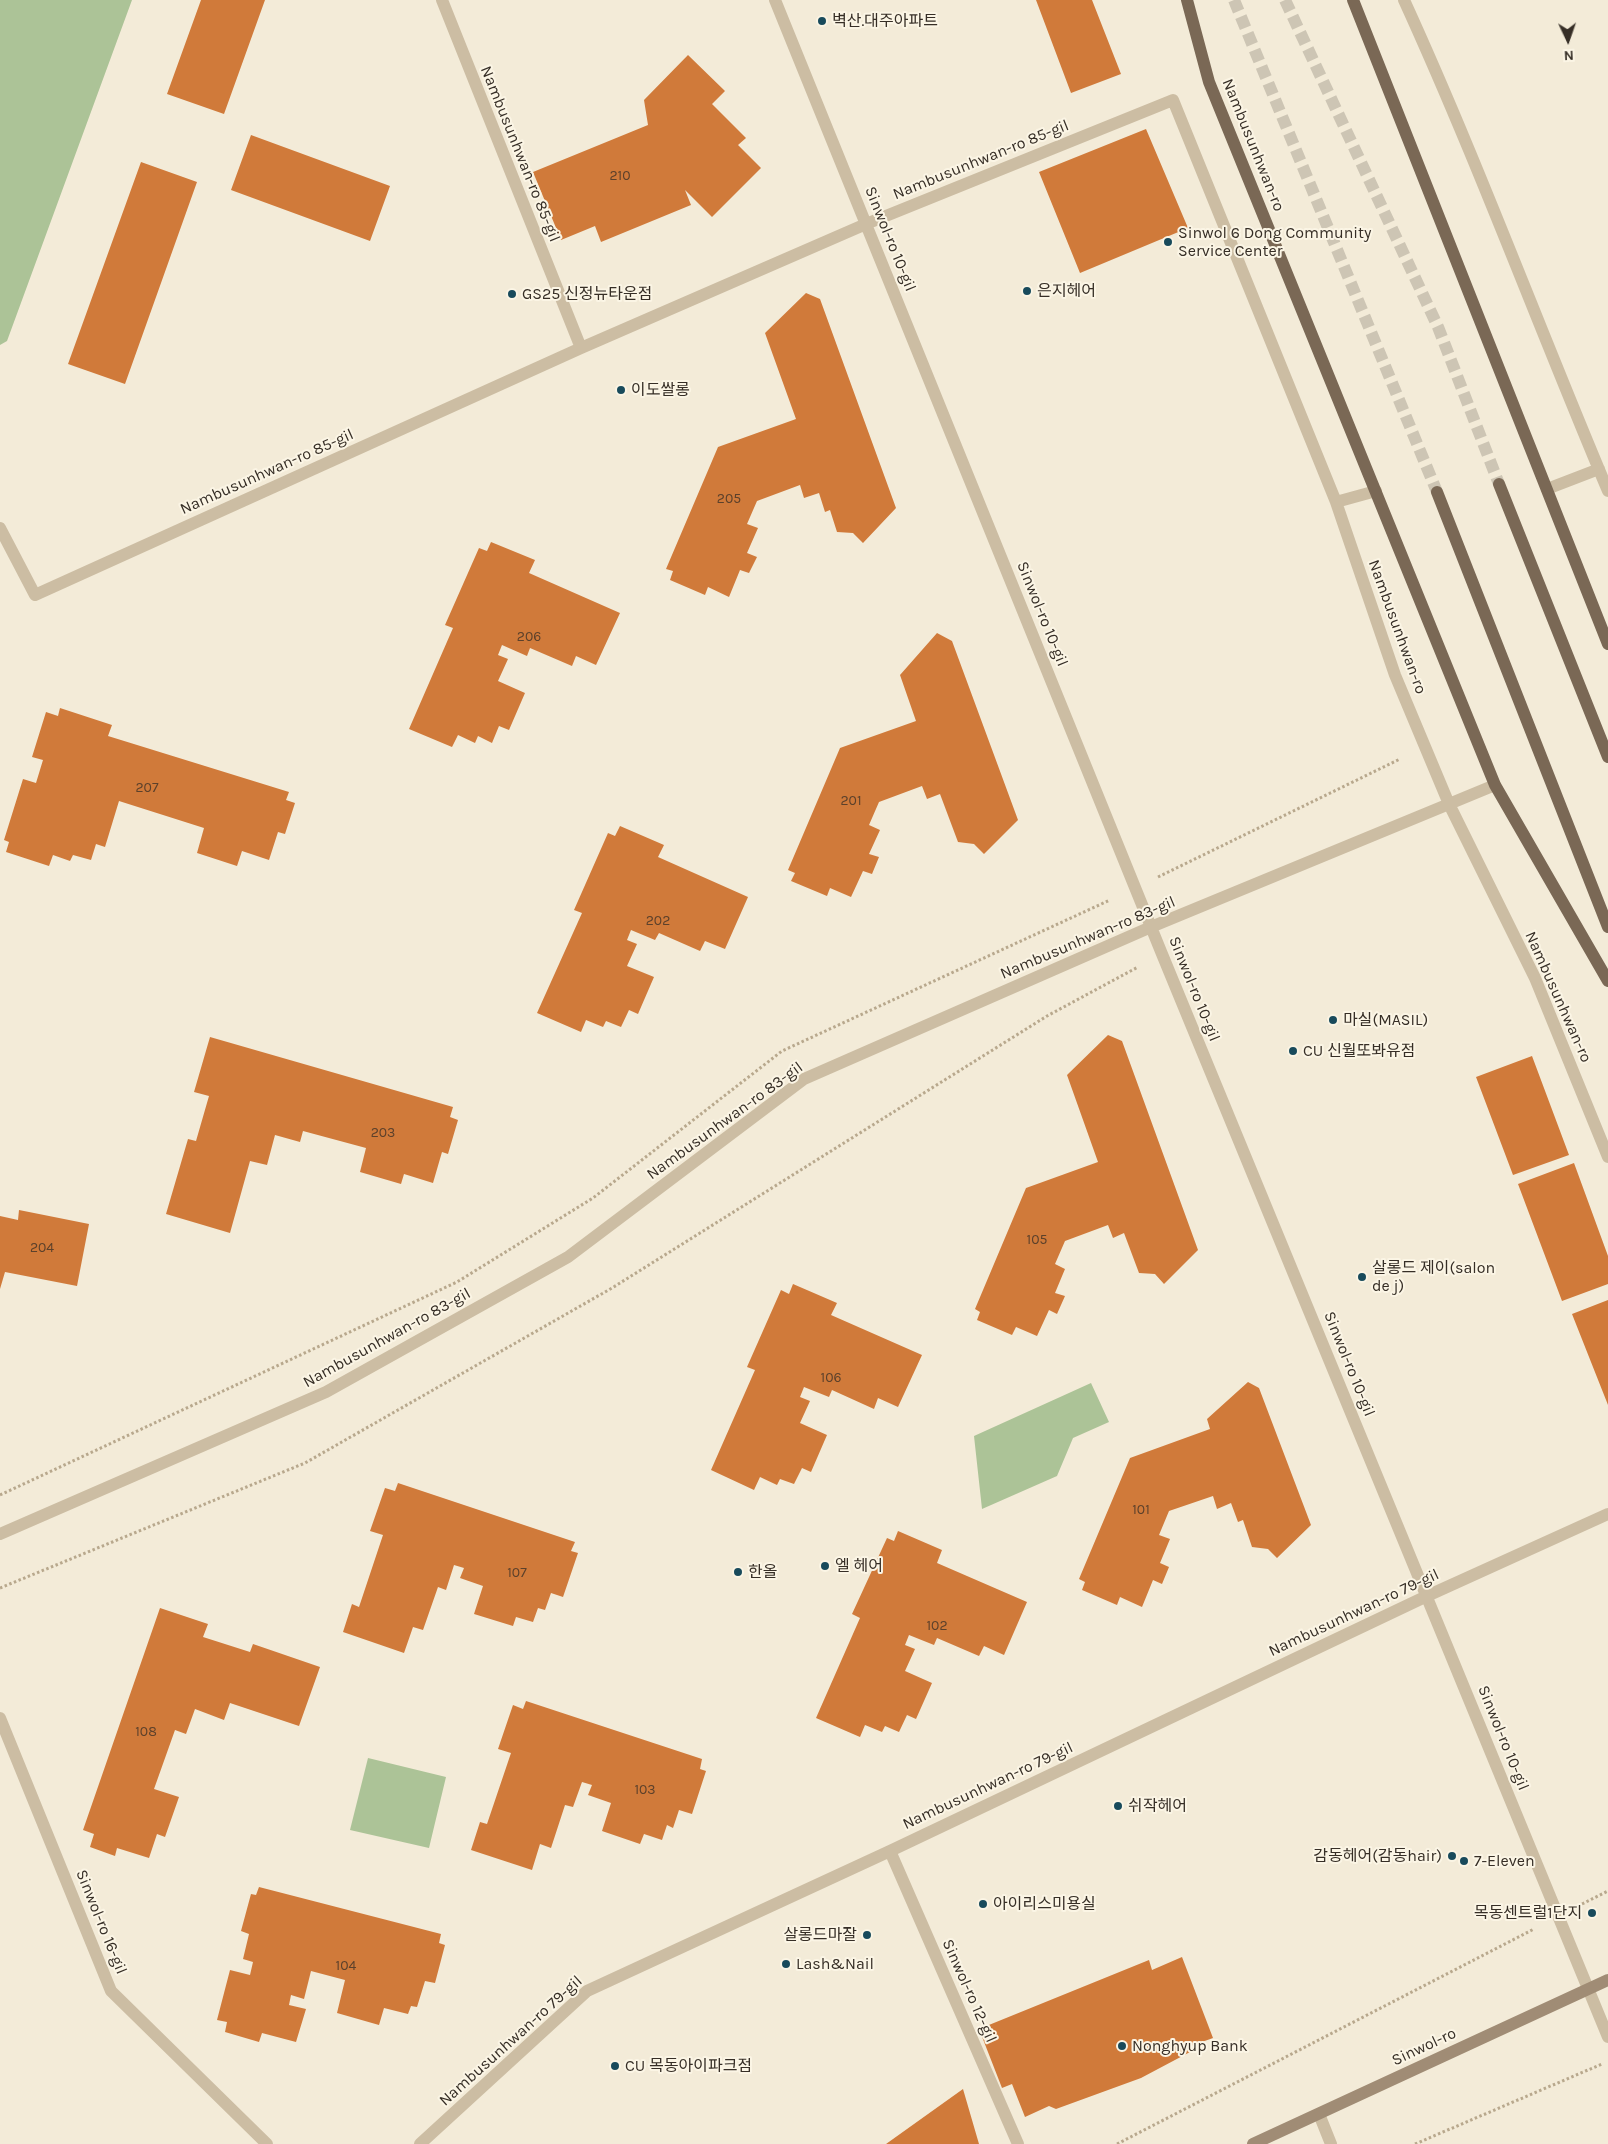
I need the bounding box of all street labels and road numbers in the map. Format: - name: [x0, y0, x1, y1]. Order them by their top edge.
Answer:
- street label: Nambusunhwan-ro 85-gil: [476, 63, 564, 245]
- street label: Nambusunhwan-ro: [1218, 76, 1288, 214]
- street label: Nambusunhwan-ro 85-gil: [890, 116, 1072, 204]
- street label: Sinwol-ro 10-gil: [860, 184, 920, 294]
- street label: Nambusunhwan-ro 85-gil: [177, 425, 357, 519]
- street label: Nambusunhwan-ro: [1364, 557, 1430, 697]
- street label: Sinwol-ro 10-gil: [1012, 559, 1072, 669]
- street label: Nambusunhwan-ro 83-gil: [998, 892, 1178, 984]
- street label: Nambusunhwan-ro: [1520, 928, 1596, 1066]
- street label: Sinwol-ro 10-gil: [1164, 934, 1224, 1044]
- street label: Nambusunhwan-ro 83-gil: [643, 1058, 807, 1184]
- street label: Nambusunhwan-ro 83-gil: [300, 1284, 474, 1392]
- street label: Sinwol-ro 10-gil: [1319, 1309, 1379, 1419]
- street label: Nambusunhwan-ro 79-gil: [1266, 1565, 1442, 1661]
- street label: Sinwol-ro 10-gil: [1473, 1683, 1533, 1793]
- street label: Nambusunhwan-ro 79-gil: [900, 1738, 1076, 1834]
- street label: Sinwol-ro 16-gil: [71, 1867, 131, 1977]
- street label: Sinwol-ro 12-gil: [938, 1936, 1000, 2046]
- street label: Nambusunhwan-ro 79-gil: [436, 1972, 586, 2110]
- street label: Sinwol-ro: [1389, 2024, 1459, 2070]

